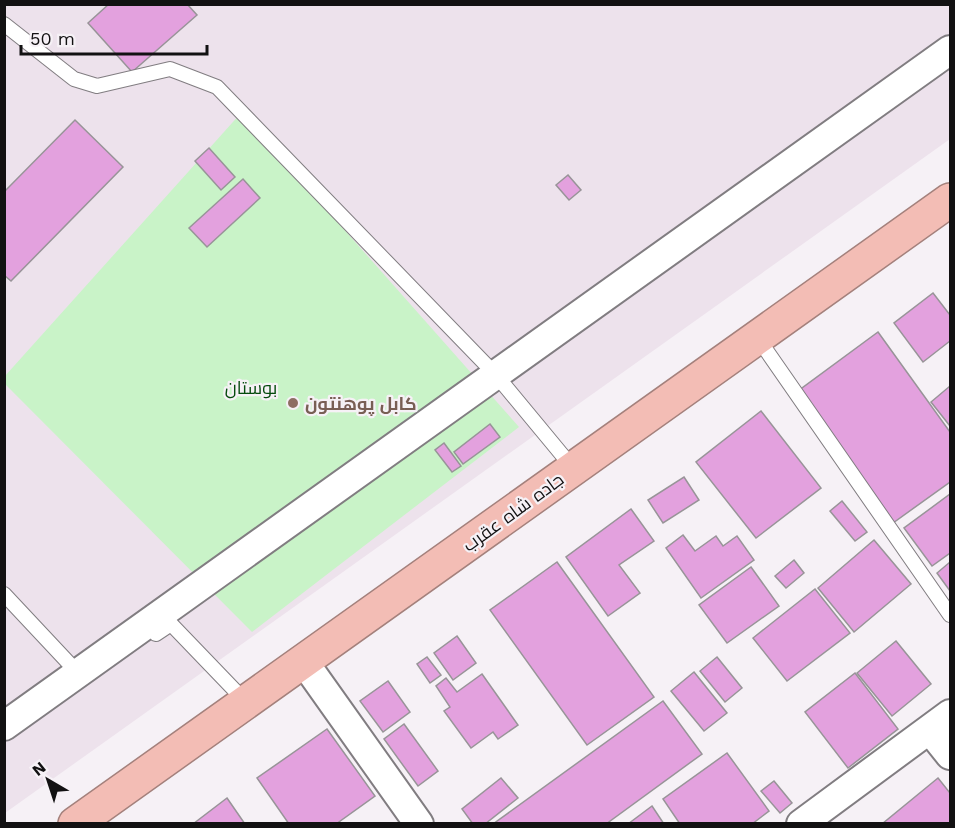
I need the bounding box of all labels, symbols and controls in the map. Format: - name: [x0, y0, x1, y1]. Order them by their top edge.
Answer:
- scale bar: [21, 18, 207, 56]
- text: 50 m: [30, 28, 75, 49]
- park label: بوستان: [225, 377, 277, 399]
- place label: کابل پوهنتون: [305, 393, 417, 416]
- marker: کابل پوهنتون: [286, 396, 300, 410]
- street label: جاده شاه عقرب: [459, 468, 568, 556]
- north arrow: [18, 750, 78, 810]
- text: N: [28, 758, 49, 780]

